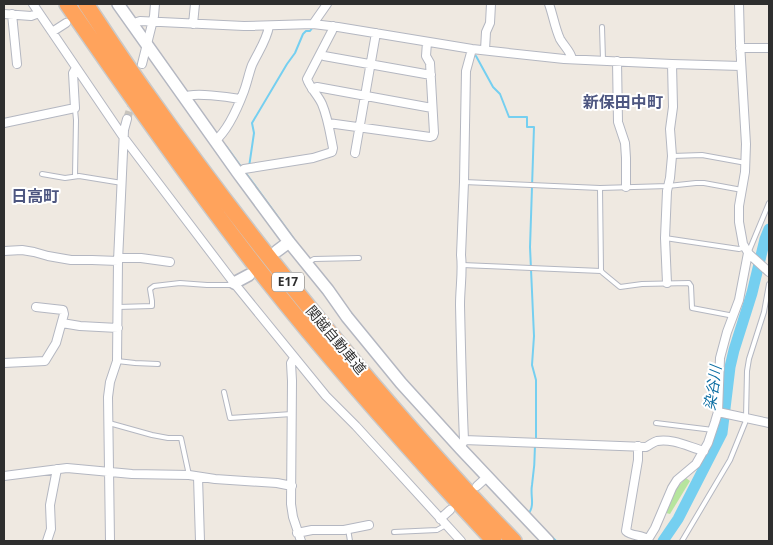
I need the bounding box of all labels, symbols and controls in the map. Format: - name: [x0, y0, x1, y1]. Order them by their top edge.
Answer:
- district label: 新保田中町: [583, 91, 663, 113]
- district label: 日高町: [11, 185, 59, 207]
- road number: E17: [272, 272, 304, 292]
- street label: 関越自動車道: [302, 301, 371, 378]
- water label: 染谷川: [699, 362, 725, 412]

